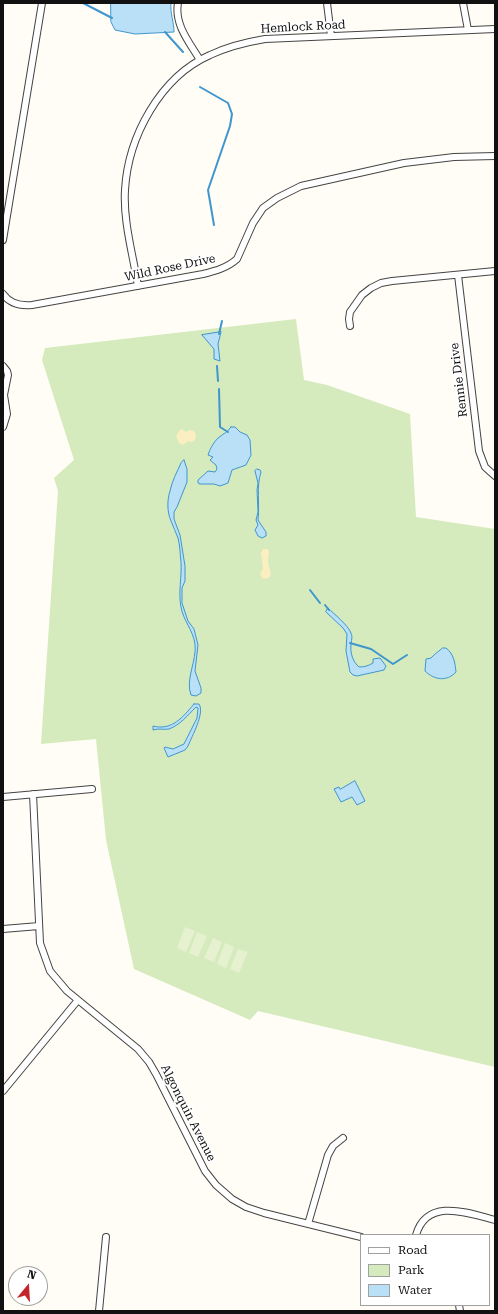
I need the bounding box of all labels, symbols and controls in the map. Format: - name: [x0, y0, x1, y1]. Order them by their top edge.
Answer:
- street label: Hemlock Road: [260, 18, 346, 36]
- street label: Wild Rose Drive: [123, 251, 217, 285]
- street label: Rennie Drive: [447, 342, 471, 418]
- street label: Algonquin Avenue: [157, 1062, 219, 1164]
- legend: [360, 1234, 490, 1306]
- text: Road: [398, 1243, 427, 1257]
- text: Park: [398, 1263, 424, 1277]
- north arrow: [8, 1266, 48, 1306]
- text: N: [26, 1268, 38, 1283]
- text: Water: [398, 1283, 432, 1297]

